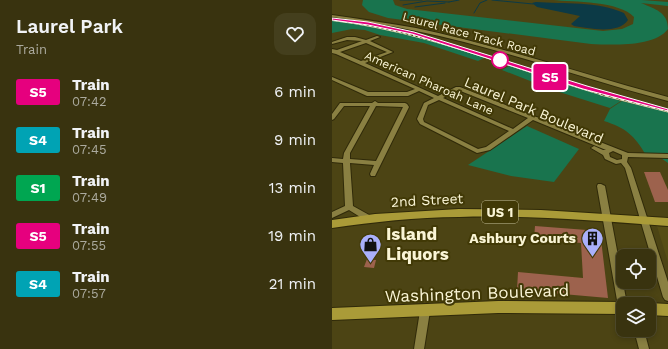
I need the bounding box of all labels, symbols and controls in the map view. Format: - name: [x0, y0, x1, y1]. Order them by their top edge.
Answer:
- street label: Laurel Race Track Road: [401, 9, 537, 59]
- button: heart: [274, 13, 316, 55]
- text: Laurel Park: [16, 15, 123, 38]
- text: Train: [16, 42, 47, 57]
- street label: American Pharoah Lane: [362, 48, 496, 118]
- unlabelled marker: [491, 51, 509, 69]
- line badge: S5: [532, 64, 568, 90]
- text: S5: [541, 69, 559, 85]
- street label: Laurel Park Boulevard: [462, 73, 606, 147]
- text: Train: [72, 76, 110, 94]
- text: 6 min: [274, 83, 316, 101]
- text: S5: [29, 84, 47, 100]
- text: 07:42: [72, 94, 107, 109]
- text: Train: [72, 124, 110, 142]
- text: 9 min: [274, 131, 316, 149]
- text: S4: [29, 132, 47, 148]
- text: 07:45: [72, 142, 106, 157]
- text: Train: [72, 172, 110, 190]
- text: 13 min: [269, 179, 316, 197]
- text: S1: [30, 180, 46, 196]
- text: 07:49: [72, 190, 107, 205]
- street label: 2nd Street: [390, 190, 464, 210]
- road number: US 1: [482, 201, 518, 223]
- text: Train: [72, 220, 110, 238]
- place label: Island Liquors: [386, 224, 449, 264]
- building icon: Ashbury Courts: [579, 225, 605, 258]
- text: 19 min: [268, 227, 316, 245]
- text: S5: [29, 228, 47, 244]
- place label: Ashbury Courts: [469, 230, 577, 246]
- shop icon: Island Liquors: [357, 231, 383, 264]
- text: 07:55: [72, 238, 106, 253]
- map controls: [616, 249, 656, 337]
- button: locate: [616, 249, 656, 289]
- text: Train: [72, 268, 110, 286]
- text: 21 min: [269, 275, 316, 293]
- text: S4: [29, 276, 47, 292]
- street label: Washington Boulevard: [384, 280, 570, 306]
- text: 07:57: [72, 286, 106, 301]
- button: layers: [616, 297, 656, 337]

